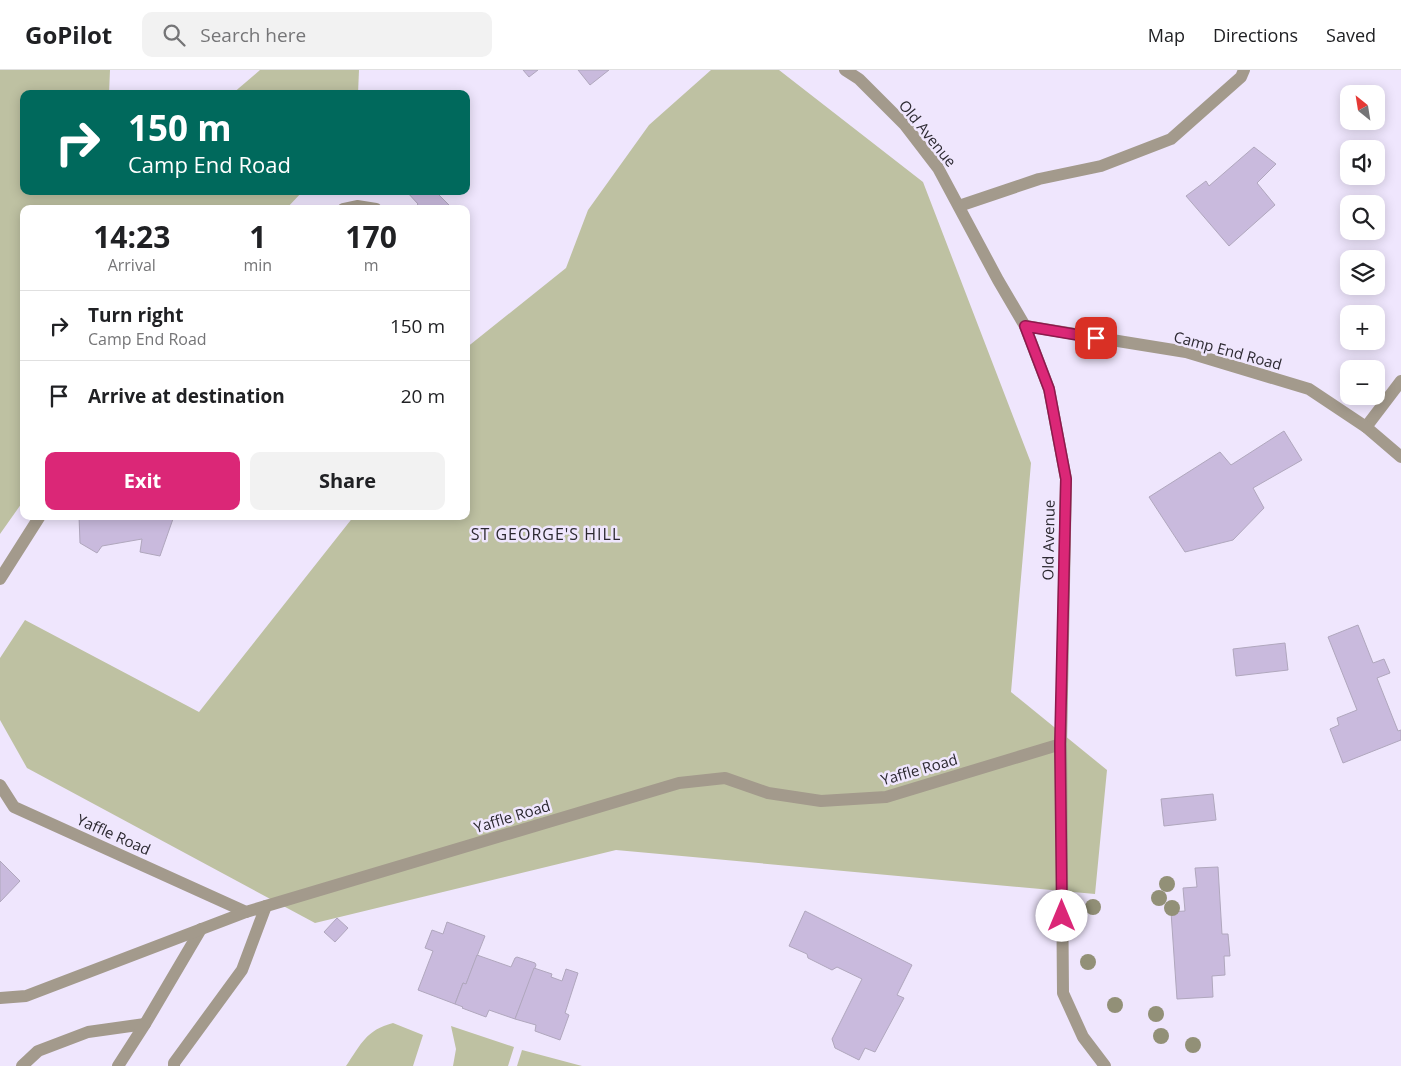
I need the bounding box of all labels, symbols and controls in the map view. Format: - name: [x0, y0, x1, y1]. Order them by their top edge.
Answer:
- search box: [142, 12, 492, 57]
- text: GoPilot: [25, 18, 112, 51]
- icon: search: [160, 21, 188, 49]
- text: Search here: [200, 22, 306, 48]
- text: Map: [1148, 23, 1185, 47]
- text: Directions: [1213, 23, 1298, 47]
- text: Saved: [1326, 23, 1376, 47]
- north arrow: [1340, 85, 1385, 130]
- map controls: [1340, 85, 1385, 405]
- street label: Old Avenue: [895, 95, 961, 171]
- text: 150 m: [128, 104, 232, 151]
- icon: right: [45, 110, 110, 175]
- button: sound: [1340, 140, 1385, 185]
- text: Camp End Road: [128, 149, 291, 179]
- button: search: [1340, 195, 1385, 240]
- text: 14:23: [93, 216, 170, 257]
- text: 1: [249, 216, 266, 257]
- text: 170: [345, 216, 397, 257]
- button: layers: [1340, 250, 1385, 295]
- text: Arrival: [108, 254, 156, 276]
- text: min: [244, 254, 272, 276]
- text: m: [364, 254, 379, 276]
- text: Turn right: [88, 302, 183, 328]
- button: +: [1340, 305, 1385, 350]
- icon: right: [45, 312, 73, 340]
- text: 150 m: [390, 313, 445, 339]
- pin: [1075, 317, 1117, 359]
- icon: arrive: [1082, 324, 1110, 352]
- street label: Camp End Road: [1172, 326, 1284, 374]
- text: Camp End Road: [88, 328, 207, 350]
- button: −: [1340, 360, 1385, 405]
- icon: arrive: [45, 382, 73, 410]
- text: Arrive at destination: [88, 383, 285, 409]
- text: 20 m: [401, 383, 445, 409]
- button: Exit: [45, 452, 240, 510]
- button: Share: [250, 452, 445, 510]
- street label: Old Avenue: [1037, 499, 1059, 581]
- district label: ST GEORGE'S HILL: [471, 523, 621, 545]
- street label: Yaffle Road: [878, 749, 960, 789]
- street label: Yaffle Road: [471, 795, 553, 837]
- street label: Yaffle Road: [74, 809, 154, 859]
- position arrow: [1035, 889, 1087, 941]

